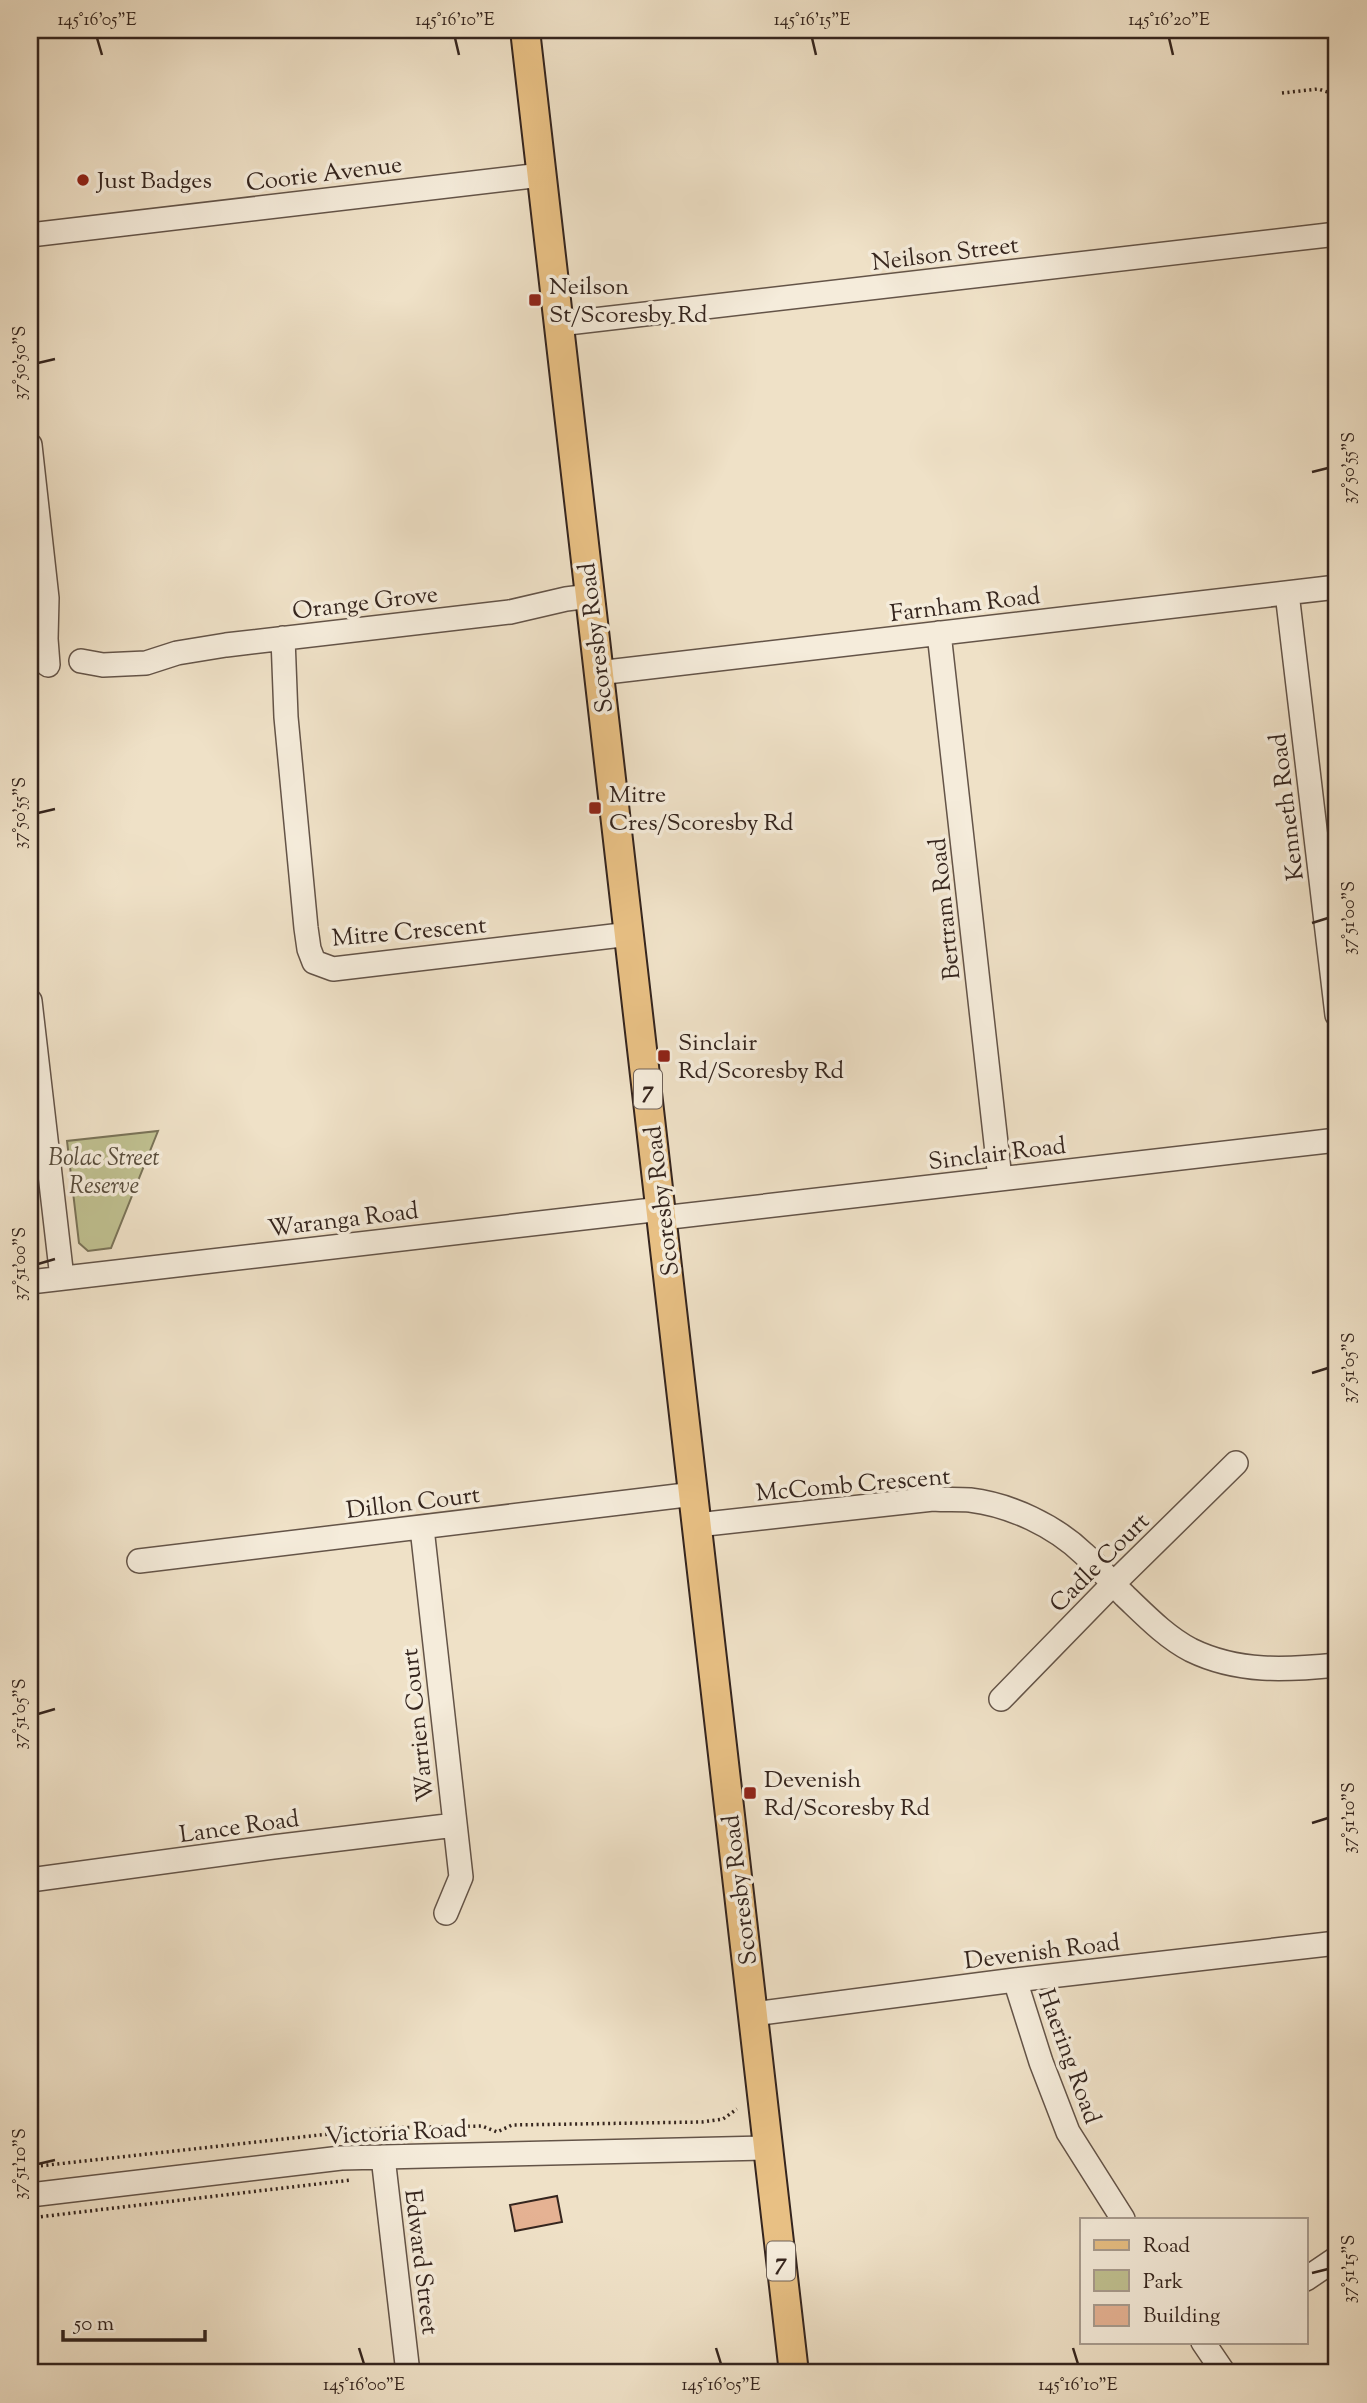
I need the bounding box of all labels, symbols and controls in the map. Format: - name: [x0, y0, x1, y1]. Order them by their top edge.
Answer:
- text: 145°16'05"E: [57, 8, 137, 34]
- text: 145°16'10"E: [415, 8, 495, 34]
- text: 145°16'15"E: [774, 8, 850, 34]
- text: 145°16'20"E: [1128, 8, 1210, 34]
- street label: Coorie Avenue: [244, 149, 404, 201]
- place label: Just Badges: [95, 165, 212, 199]
- marker: Just Badges: [75, 172, 91, 188]
- street label: Neilson Street: [870, 229, 1020, 281]
- place label: Neilson St/Scoresby Rd: [549, 271, 708, 333]
- marker: Neilson St/Scoresby Rd: [527, 292, 543, 308]
- text: 37°50'50"S: [8, 326, 34, 400]
- text: 37°50'55"S: [1337, 432, 1363, 504]
- street label: Scoresby Road: [571, 560, 623, 715]
- street label: Orange Grove: [290, 578, 440, 630]
- street label: Farnham Road: [888, 580, 1043, 632]
- street label: Kenneth Road: [1262, 731, 1314, 882]
- text: 37°50'55"S: [8, 777, 34, 849]
- place label: Mitre Cres/Scoresby Rd: [609, 779, 794, 841]
- marker: Mitre Cres/Scoresby Rd: [587, 800, 603, 816]
- street label: Bertram Road: [922, 836, 970, 981]
- text: 37°51'00"S: [1337, 881, 1363, 955]
- street label: Mitre Crescent: [330, 909, 488, 957]
- place label: Sinclair Rd/Scoresby Rd: [678, 1027, 845, 1089]
- marker: Sinclair Rd/Scoresby Rd: [656, 1048, 672, 1064]
- road number: 7: [634, 1070, 662, 1108]
- street label: Scoresby Road: [637, 1123, 689, 1278]
- street label: Sinclair Road: [927, 1130, 1068, 1180]
- park label: Bolac Street Reserve: [48, 1142, 160, 1204]
- street label: Waranga Road: [266, 1195, 421, 1247]
- text: 37°51'00"S: [8, 1227, 34, 1301]
- text: 37°51'05"S: [1337, 1332, 1363, 1404]
- street label: McComb Crescent: [755, 1461, 952, 1511]
- street label: Dillon Court: [345, 1479, 482, 1529]
- street label: Cadle Court: [1043, 1506, 1158, 1621]
- street label: Warrien Court: [394, 1646, 444, 1803]
- text: 37°51'05"S: [8, 1678, 34, 1750]
- place label: Devenish Rd/Scoresby Rd: [764, 1764, 931, 1826]
- text: 37°51'10"S: [1337, 1782, 1363, 1854]
- marker: Devenish Rd/Scoresby Rd: [742, 1785, 758, 1801]
- street label: Lance Road: [177, 1803, 302, 1853]
- street label: Scoresby Road: [715, 1812, 767, 1967]
- street label: Devenish Road: [963, 1927, 1122, 1979]
- street label: Haering Road: [1028, 1984, 1108, 2129]
- street label: Victoria Road: [324, 2113, 469, 2155]
- text: 37°51'10"S: [8, 2128, 34, 2200]
- street label: Edward Street: [394, 2188, 446, 2337]
- legend: [1080, 2218, 1308, 2344]
- text: Road: [1143, 2232, 1190, 2262]
- text: 37°51'15"S: [1337, 2235, 1363, 2303]
- road number: 7: [767, 2242, 795, 2280]
- text: Park: [1143, 2268, 1184, 2298]
- scale bar: [63, 2298, 205, 2342]
- text: Building: [1143, 2302, 1220, 2332]
- text: 50 m: [73, 2310, 114, 2340]
- text: 145°16'00"E: [323, 2373, 405, 2399]
- text: 145°16'05"E: [681, 2373, 761, 2399]
- text: 145°16'10"E: [1038, 2373, 1118, 2399]

